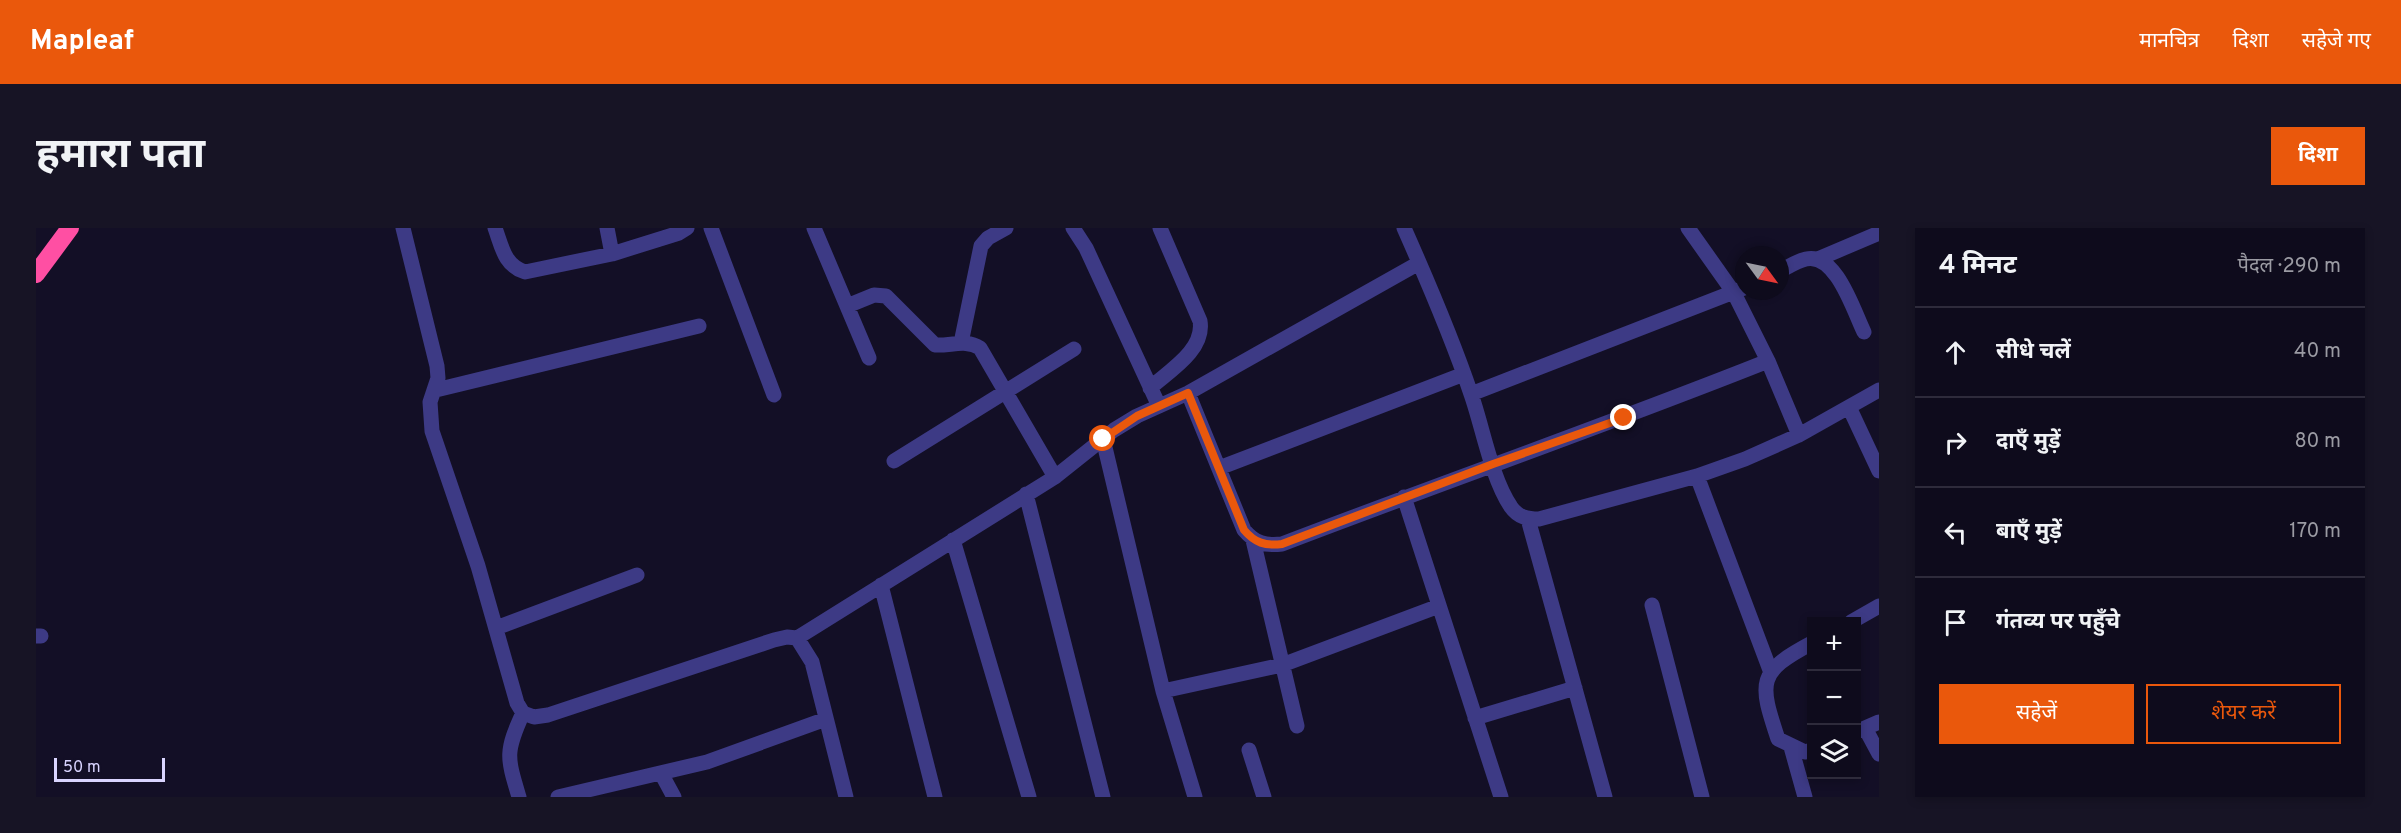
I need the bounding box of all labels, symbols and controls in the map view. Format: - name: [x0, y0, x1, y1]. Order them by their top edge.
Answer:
- text: Mapleaf: [30, 24, 134, 60]
- text: मानचित्र: [2139, 28, 2199, 55]
- text: दिशा: [2232, 28, 2269, 55]
- text: सहेजे गए: [2302, 28, 2371, 55]
- button: दिशा: [2271, 127, 2365, 185]
- text: हमारा पता: [36, 130, 205, 183]
- north arrow: [1735, 246, 1789, 300]
- text: 4 मिनट: [1939, 250, 2017, 283]
- text: पैदल · 290 m: [2238, 254, 2341, 280]
- icon: ahead: [1939, 336, 1972, 369]
- text: सीधे चलें: [1996, 339, 2071, 366]
- text: 40 m: [2294, 339, 2341, 365]
- route end: [1610, 404, 1636, 430]
- route start: [1089, 425, 1115, 451]
- icon: right: [1939, 426, 1972, 459]
- text: दाएँ मुड़ें: [1996, 429, 2061, 456]
- text: 80 m: [2295, 429, 2341, 455]
- icon: left: [1939, 516, 1972, 549]
- text: बाएँ मुड़ें: [1996, 519, 2062, 546]
- text: 170 m: [2289, 519, 2341, 545]
- icon: arrive: [1939, 606, 1972, 639]
- text: गंतव्य पर पहुँचे: [1996, 609, 2120, 636]
- map controls: [1807, 617, 1861, 779]
- button: +: [1807, 617, 1861, 671]
- button: −: [1807, 671, 1861, 725]
- button: सहेजें: [1939, 684, 2134, 744]
- button: शेयर करें: [2146, 684, 2341, 744]
- button: layers: [1807, 725, 1861, 779]
- scale bar: [54, 755, 165, 782]
- text: 50 m: [63, 758, 101, 778]

